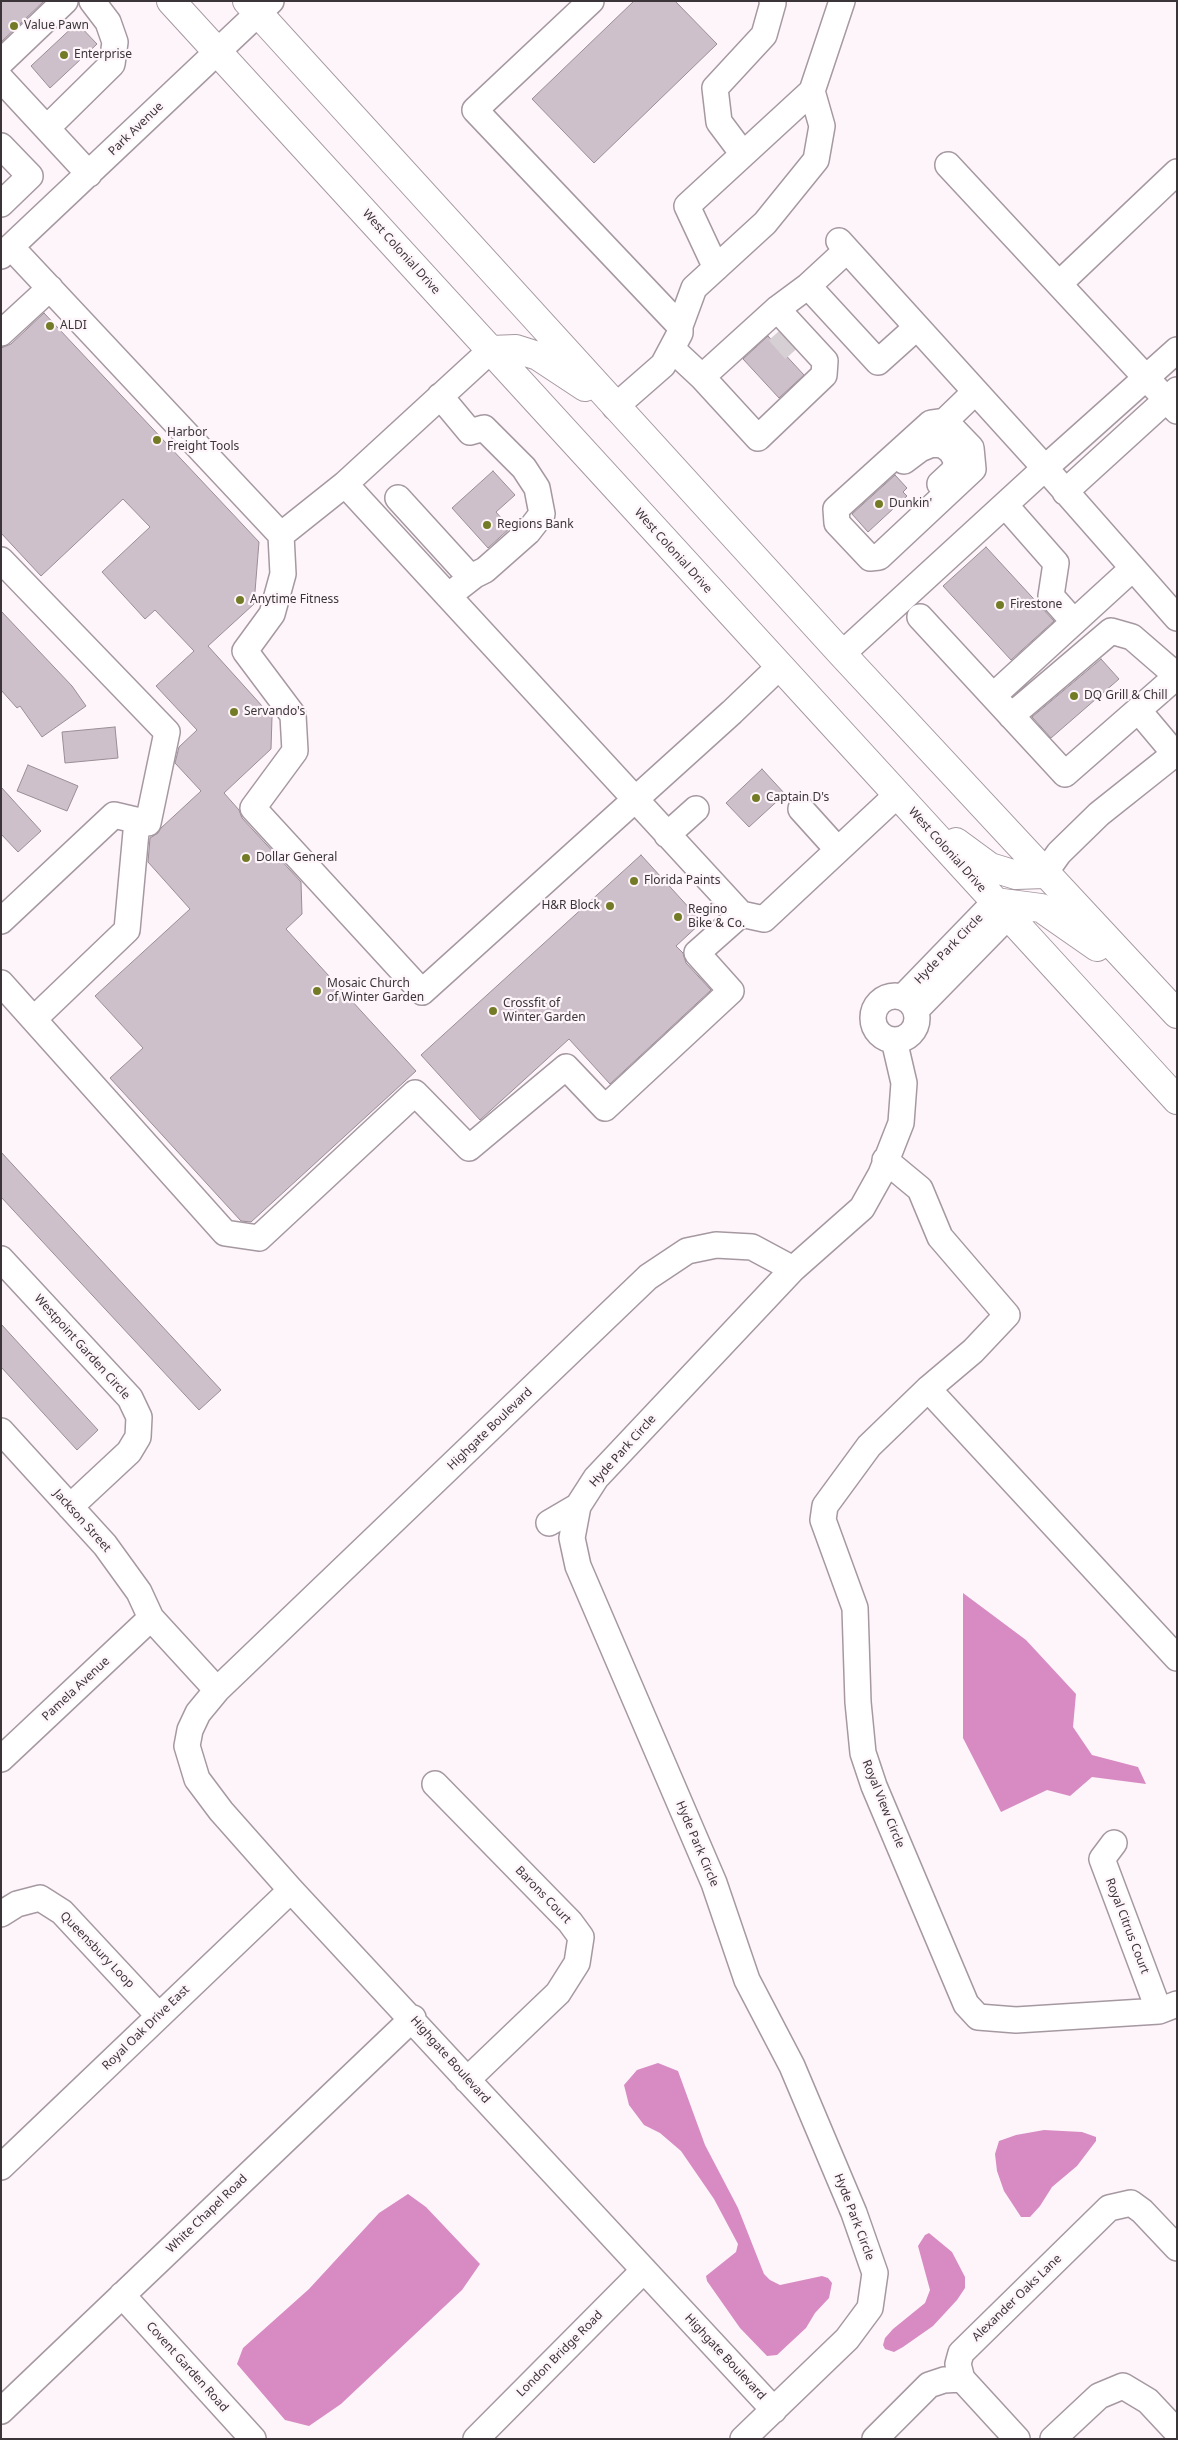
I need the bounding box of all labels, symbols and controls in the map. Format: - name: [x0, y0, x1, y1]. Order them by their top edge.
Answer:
- place label: Value Pawn: [24, 19, 89, 33]
- marker: Value Pawn: [8, 20, 20, 32]
- place label: Enterprise: [74, 48, 132, 62]
- marker: Enterprise: [58, 49, 70, 61]
- street label: Park Avenue: [106, 99, 166, 159]
- street label: West Colonial Drive: [359, 207, 443, 297]
- place label: ALDI: [60, 319, 87, 333]
- marker: ALDI: [44, 320, 56, 332]
- place label: Harbor Freight Tools: [167, 426, 239, 454]
- marker: Harbor Freight Tools: [151, 434, 163, 446]
- place label: Dunkin': [889, 497, 932, 511]
- marker: Dunkin': [873, 498, 885, 510]
- street label: West Colonial Drive: [631, 506, 715, 596]
- place label: Regions Bank: [497, 518, 574, 532]
- marker: Regions Bank: [481, 519, 493, 531]
- place label: Anytime Fitness: [250, 593, 339, 607]
- marker: Anytime Fitness: [234, 594, 246, 606]
- place label: Firestone: [1010, 598, 1062, 612]
- marker: Firestone: [994, 599, 1006, 611]
- place label: DQ Grill & Chill: [1084, 689, 1168, 703]
- marker: DQ Grill & Chill: [1068, 690, 1080, 702]
- place label: Servando's: [244, 705, 305, 719]
- marker: Servando's: [228, 706, 240, 718]
- place label: Captain D's: [766, 791, 829, 805]
- marker: Captain D's: [750, 792, 762, 804]
- street label: West Colonial Drive: [905, 805, 989, 895]
- place label: Dollar General: [256, 851, 337, 865]
- marker: Dollar General: [240, 852, 252, 864]
- place label: Florida Paints: [644, 874, 720, 888]
- marker: Florida Paints: [628, 875, 640, 887]
- place label: H&R Block: [541, 899, 600, 913]
- marker: H&R Block: [604, 900, 616, 912]
- place label: Regino Bike & Co.: [688, 903, 745, 931]
- marker: Regino Bike & Co.: [672, 911, 684, 923]
- street label: Hyde Park Circle: [912, 911, 986, 987]
- place label: Mosaic Church of Winter Garden: [327, 977, 424, 1005]
- marker: Mosaic Church of Winter Garden: [311, 985, 323, 997]
- place label: Crossfit of Winter Garden: [503, 997, 586, 1025]
- marker: Crossfit of Winter Garden: [487, 1005, 499, 1017]
- street label: Westpoint Garden Circle: [31, 1292, 133, 1402]
- street label: Highgate Boulevard: [445, 1385, 535, 1473]
- street label: Hyde Park Circle: [587, 1412, 659, 1490]
- street label: Jackson Street: [50, 1487, 114, 1555]
- street label: Pamela Avenue: [39, 1654, 113, 1724]
- street label: Royal View Circle: [859, 1758, 907, 1850]
- street label: Hyde Park Circle: [672, 1799, 722, 1889]
- street label: Barons Court: [512, 1863, 574, 1927]
- street label: Royal Citrus Court: [1102, 1876, 1152, 1976]
- street label: Queensbury Loop: [57, 1909, 137, 1991]
- street label: Royal Oak Drive East: [99, 1983, 193, 2073]
- street label: Highgate Boulevard: [407, 2014, 493, 2106]
- street label: White Chapel Road: [164, 2172, 250, 2256]
- street label: Hyde Park Circle: [831, 2172, 877, 2262]
- street label: Alexander Oaks Lane: [969, 2252, 1065, 2344]
- street label: London Bridge Road: [514, 2308, 606, 2400]
- street label: Highgate Boulevard: [681, 2311, 769, 2403]
- street label: Covent Garden Road: [143, 2319, 231, 2415]

